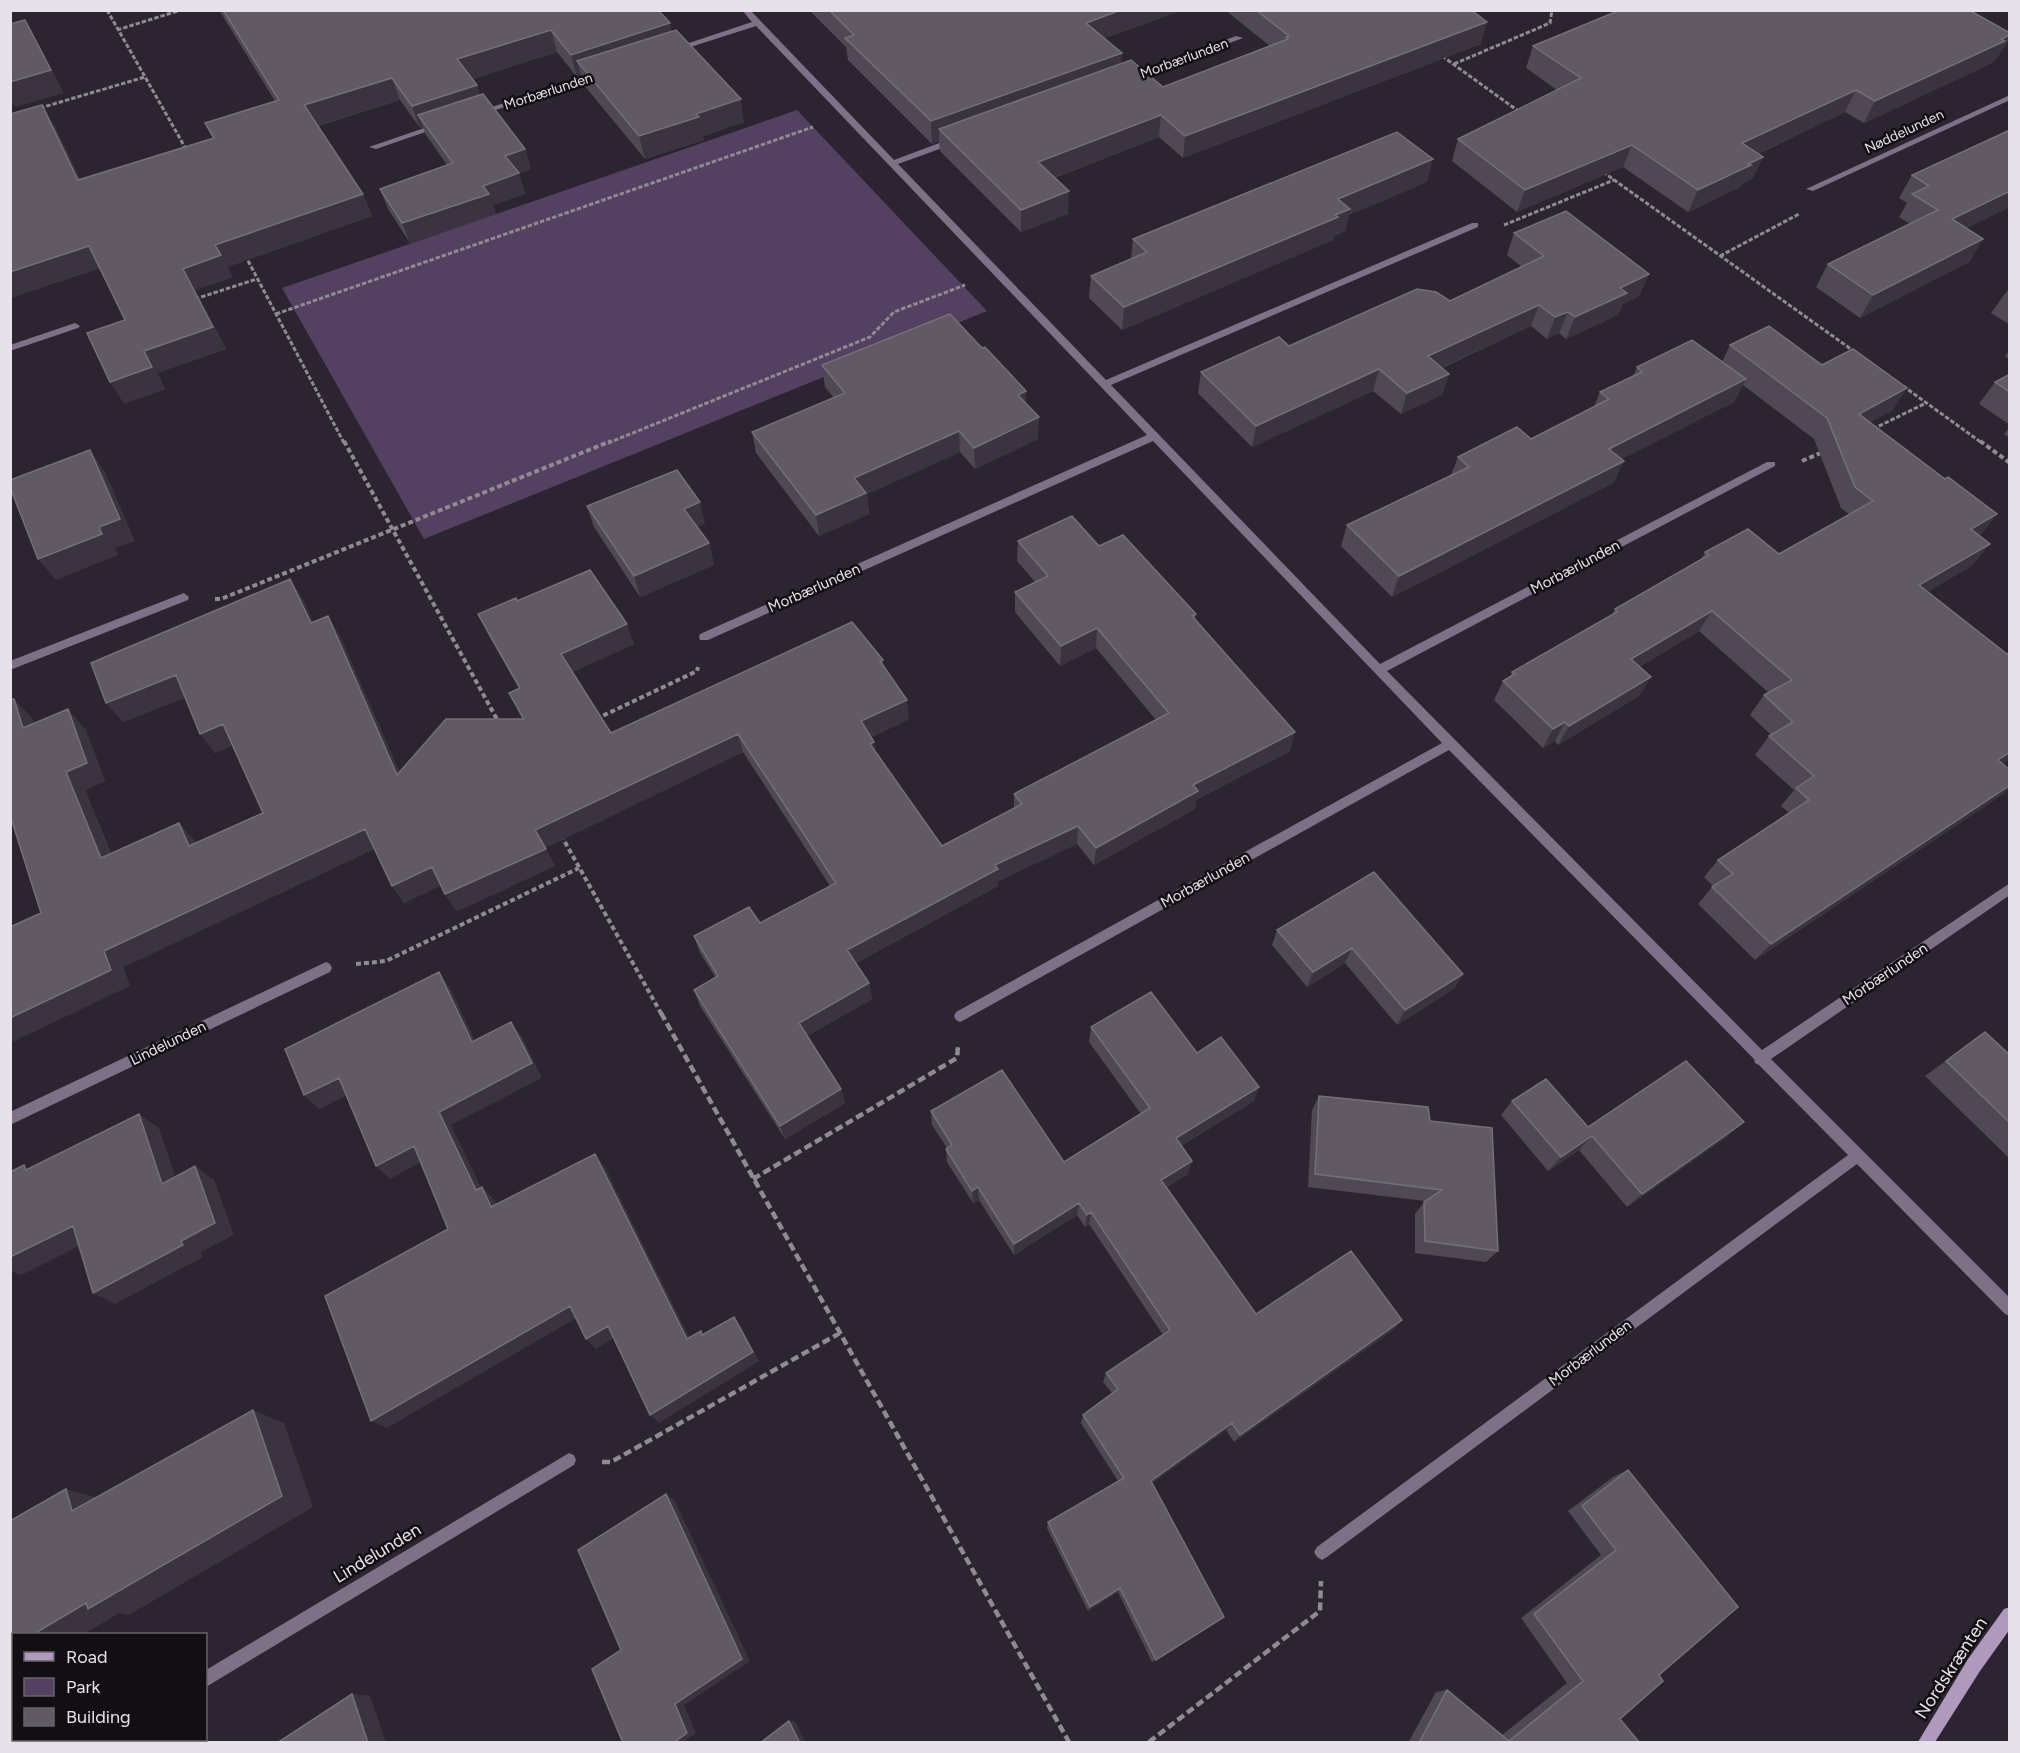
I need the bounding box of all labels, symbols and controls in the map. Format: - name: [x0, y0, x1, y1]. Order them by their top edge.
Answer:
- street label: Morbærlunden: [1138, 35, 1231, 82]
- street label: Morbærlunden: [502, 69, 595, 114]
- street label: Nøddelunden: [1862, 106, 1947, 157]
- street label: Morbærlunden: [1527, 536, 1623, 598]
- street label: Morbærlunden: [765, 560, 863, 616]
- street label: Morbærlunden: [1157, 848, 1253, 912]
- street label: Morbærlunden: [1839, 939, 1931, 1009]
- street label: Lindelunden: [127, 1017, 209, 1069]
- street label: Morbærlunden: [1545, 1316, 1635, 1390]
- street label: Lindelunden: [329, 1518, 425, 1588]
- street label: Nordskrænten: [1910, 1613, 1992, 1723]
- legend: [12, 1633, 207, 1741]
- text: Road: [66, 1646, 107, 1668]
- text: Park: [66, 1676, 101, 1698]
- text: Building: [66, 1706, 131, 1728]

